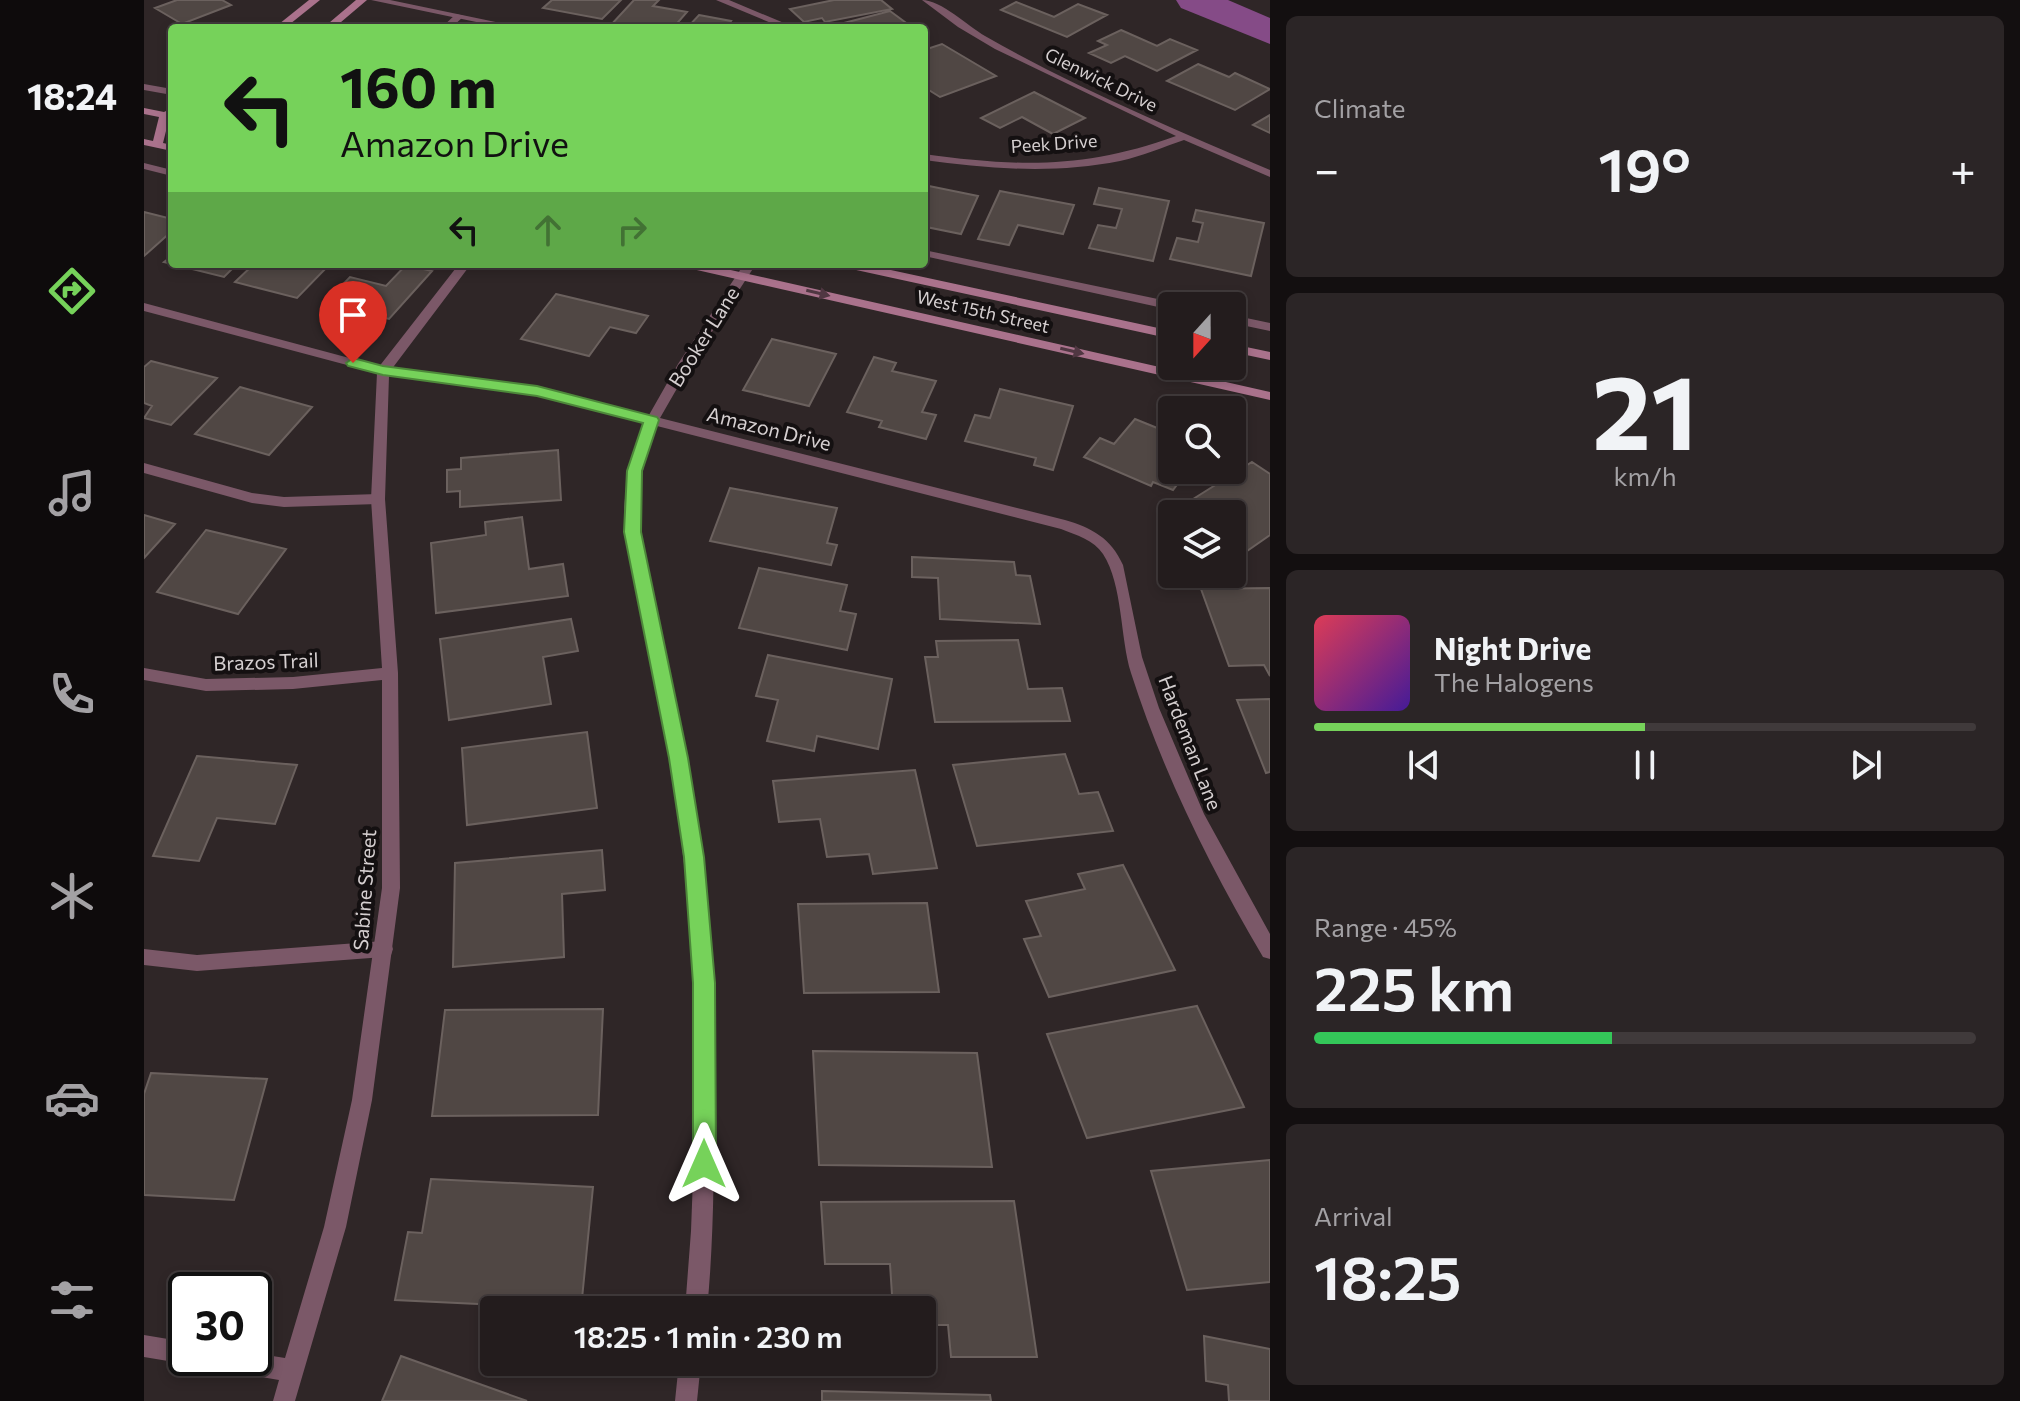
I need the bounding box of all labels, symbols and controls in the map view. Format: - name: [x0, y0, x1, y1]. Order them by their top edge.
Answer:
- street label: Glenwick Drive: [1042, 42, 1161, 116]
- text: 160 m: [340, 51, 497, 120]
- icon: left: [208, 56, 312, 160]
- text: 18:24: [27, 73, 117, 117]
- text: Climate: [1314, 92, 1406, 123]
- text: Amazon Drive: [340, 120, 569, 164]
- street label: Peek Drive: [1010, 129, 1098, 157]
- text: 19°: [1598, 131, 1691, 204]
- text: −: [1314, 141, 1339, 195]
- text: +: [1950, 141, 1976, 195]
- icon: left: [442, 208, 486, 252]
- icon: ahead: [526, 208, 570, 252]
- icon: right: [610, 208, 654, 252]
- icon: directions: [44, 263, 100, 319]
- pin: [319, 281, 387, 363]
- street label: Booker Lane: [663, 282, 743, 391]
- street label: West 15th Street: [915, 285, 1052, 337]
- one-way arrow: [806, 288, 831, 300]
- north arrow: [1158, 292, 1246, 380]
- map controls: [1158, 292, 1246, 588]
- icon: arrive: [331, 293, 375, 337]
- text: 21: [1592, 344, 1698, 471]
- one-way arrow: [1060, 345, 1085, 358]
- button: search: [1158, 396, 1246, 484]
- street label: Amazon Drive: [705, 401, 834, 455]
- text: km/h: [1613, 460, 1677, 491]
- icon: music: [44, 465, 100, 521]
- button: layers: [1158, 500, 1246, 588]
- text: Night Drive: [1434, 629, 1591, 666]
- street label: Brazos Trail: [213, 647, 319, 675]
- icon: phone: [44, 666, 100, 722]
- text: The Halogens: [1434, 666, 1594, 697]
- street label: Hardeman Lane: [1154, 672, 1228, 813]
- icon: previous: [1402, 743, 1446, 787]
- icon: pause: [1623, 743, 1667, 787]
- icon: next: [1844, 743, 1888, 787]
- street label: Sabine Street: [348, 828, 380, 951]
- icon: climate: [44, 868, 100, 924]
- text: Range · 45%: [1314, 911, 1457, 942]
- text: 225 km: [1314, 950, 1514, 1023]
- icon: car: [44, 1070, 100, 1126]
- position arrow: [662, 1122, 746, 1206]
- text: Arrival: [1314, 1200, 1393, 1231]
- text: 18:25: [1314, 1239, 1461, 1312]
- icon: filters: [44, 1272, 100, 1328]
- speed limit sign: 30: [168, 1272, 272, 1376]
- text: 18:25 · 1 min · 230 m: [574, 1317, 842, 1354]

